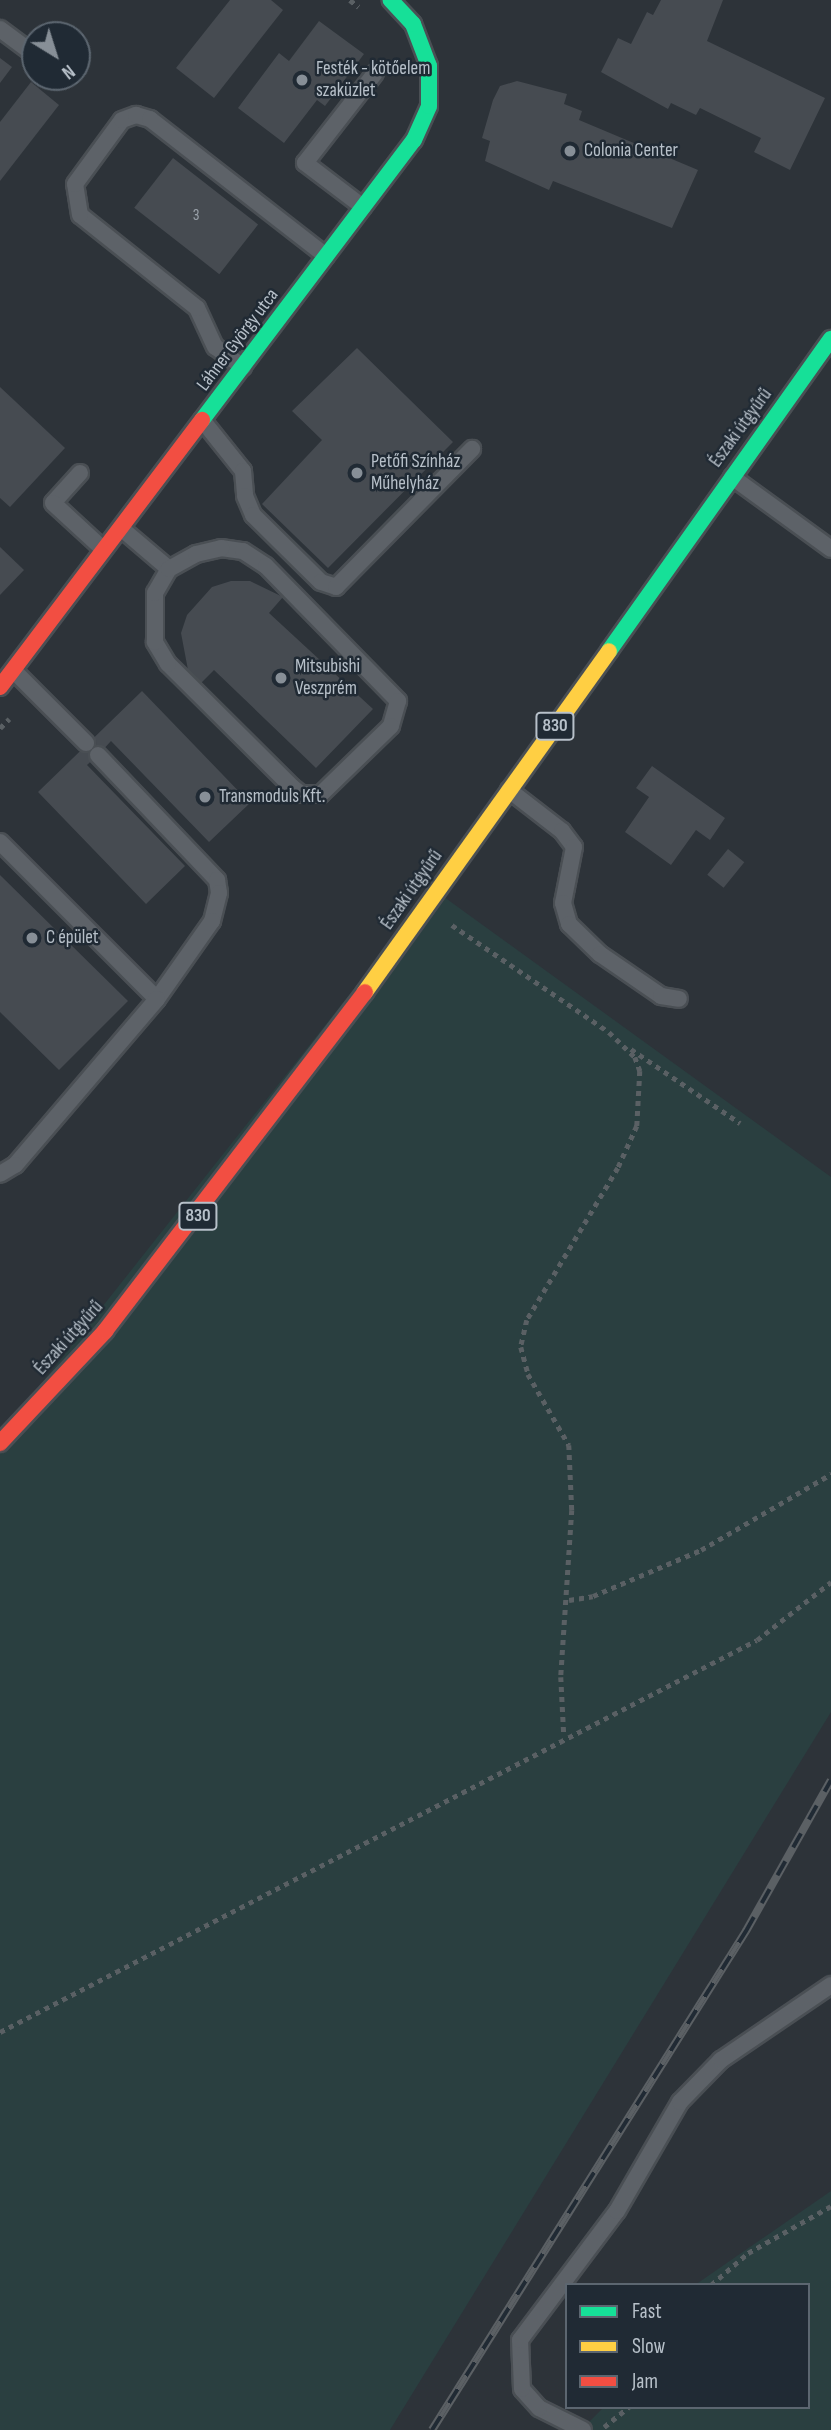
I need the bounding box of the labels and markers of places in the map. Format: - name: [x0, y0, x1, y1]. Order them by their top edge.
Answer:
- place label: Festék - kötőelem szaküzlet: [316, 58, 430, 102]
- marker: Festék - kötőelem szaküzlet: [294, 72, 310, 88]
- place label: Colonia Center: [584, 140, 678, 162]
- marker: Colonia Center: [562, 143, 578, 159]
- place label: Petőfi Színház Műhelyház: [371, 451, 460, 495]
- marker: Petőfi Színház Műhelyház: [349, 465, 365, 481]
- place label: Mitsubishi Veszprém: [295, 656, 360, 700]
- marker: Mitsubishi Veszprém: [273, 670, 289, 686]
- place label: Transmoduls Kft.: [219, 786, 325, 808]
- marker: Transmoduls Kft.: [197, 789, 213, 805]
- place label: C épület: [46, 927, 99, 949]
- marker: C épület: [24, 930, 40, 946]

